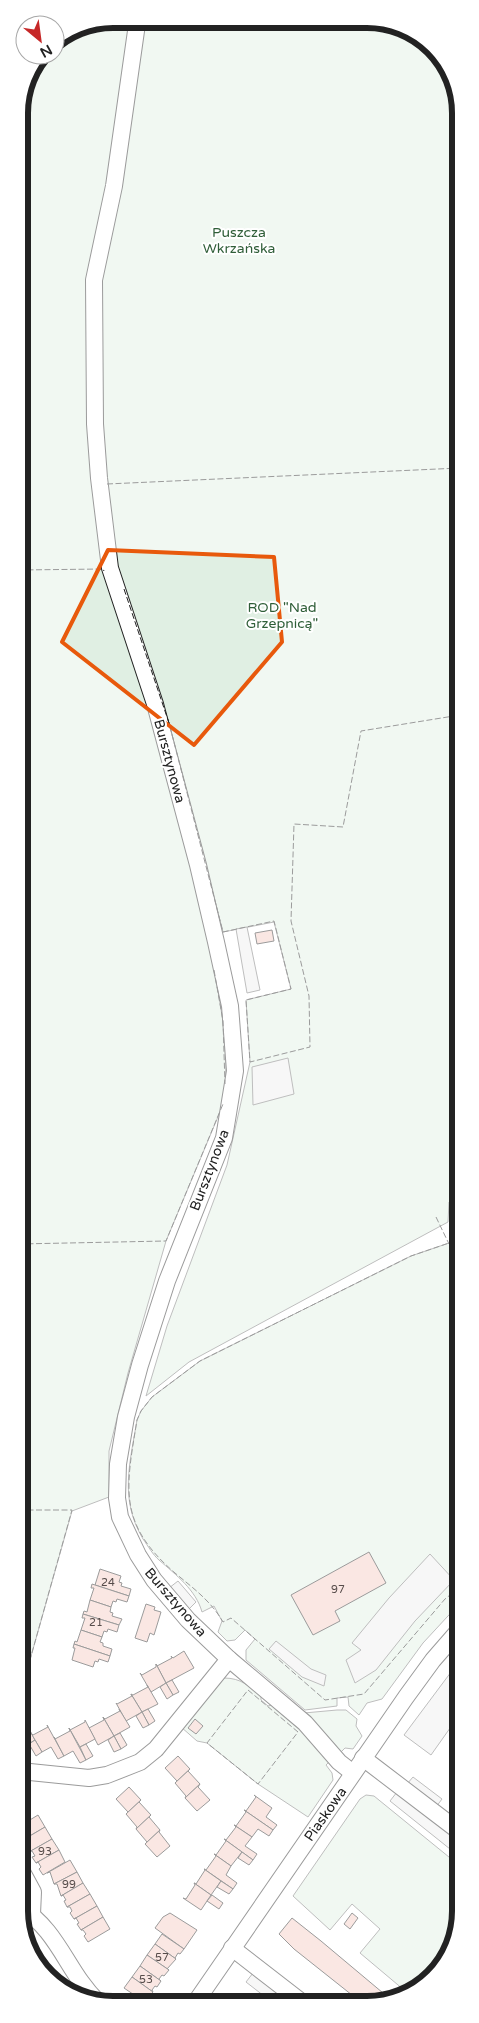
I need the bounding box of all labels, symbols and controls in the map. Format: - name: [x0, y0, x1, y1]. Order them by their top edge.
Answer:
- north arrow: [15, 15, 65, 65]
- text: N: [37, 41, 55, 61]
- park label: Puszcza Wkrzańska: [203, 224, 275, 257]
- park label: ROD "Nad Grzepnicą": [246, 599, 318, 632]
- street label: Bursztynowa: [150, 717, 189, 805]
- street label: Bursztynowa: [186, 1127, 233, 1213]
- street label: Bursztynowa: [141, 1564, 210, 1640]
- house number: 24: [101, 1576, 115, 1589]
- house number: 97: [331, 1583, 345, 1596]
- house number: 21: [89, 1616, 103, 1629]
- street label: Piaskowa: [301, 1784, 350, 1845]
- house number: 93: [38, 1845, 52, 1858]
- house number: 99: [62, 1878, 76, 1891]
- house number: 57: [155, 1951, 169, 1964]
- house number: 53: [139, 1973, 153, 1986]

